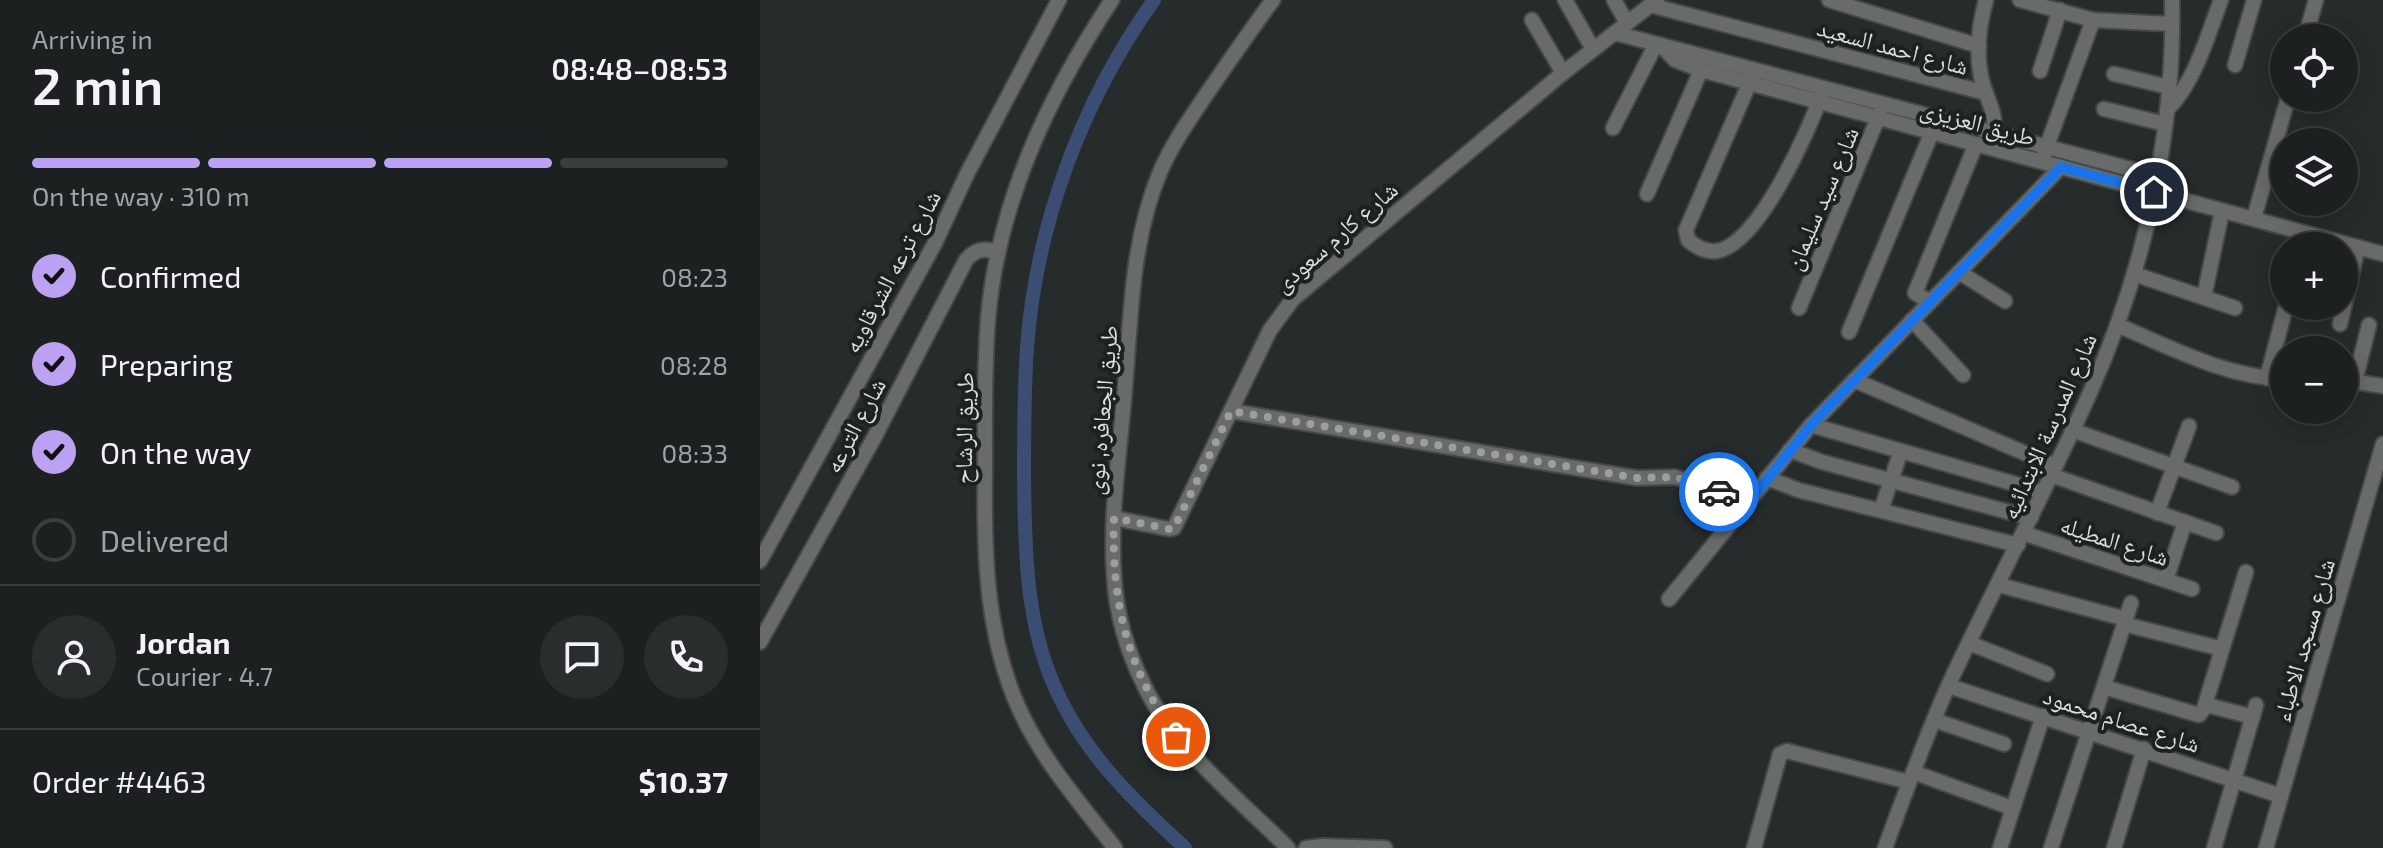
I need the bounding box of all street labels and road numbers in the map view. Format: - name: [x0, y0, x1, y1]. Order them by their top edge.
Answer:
- street label: شارع احمد السعيد: [1814, 12, 1972, 82]
- street label: طريق العزيزى: [1917, 93, 2039, 152]
- street label: شارع سيد سليمان: [1778, 122, 1866, 275]
- street label: شارع كارم سعودى: [1267, 174, 1405, 300]
- street label: شارع ترعه الشرقاويه: [836, 185, 948, 358]
- street label: طريق الجعافره, نوى: [1079, 324, 1124, 496]
- street label: شارع المدرسة الابتدائيه: [1994, 328, 2104, 524]
- street label: طريق الرشاح: [948, 372, 980, 484]
- street label: شارع الترعه: [817, 373, 893, 478]
- street label: شارع المطيله: [2057, 509, 2173, 573]
- street label: شارع مسجد الاطباء: [2266, 555, 2342, 725]
- street label: شارع عصام محمود: [2039, 680, 2204, 761]

